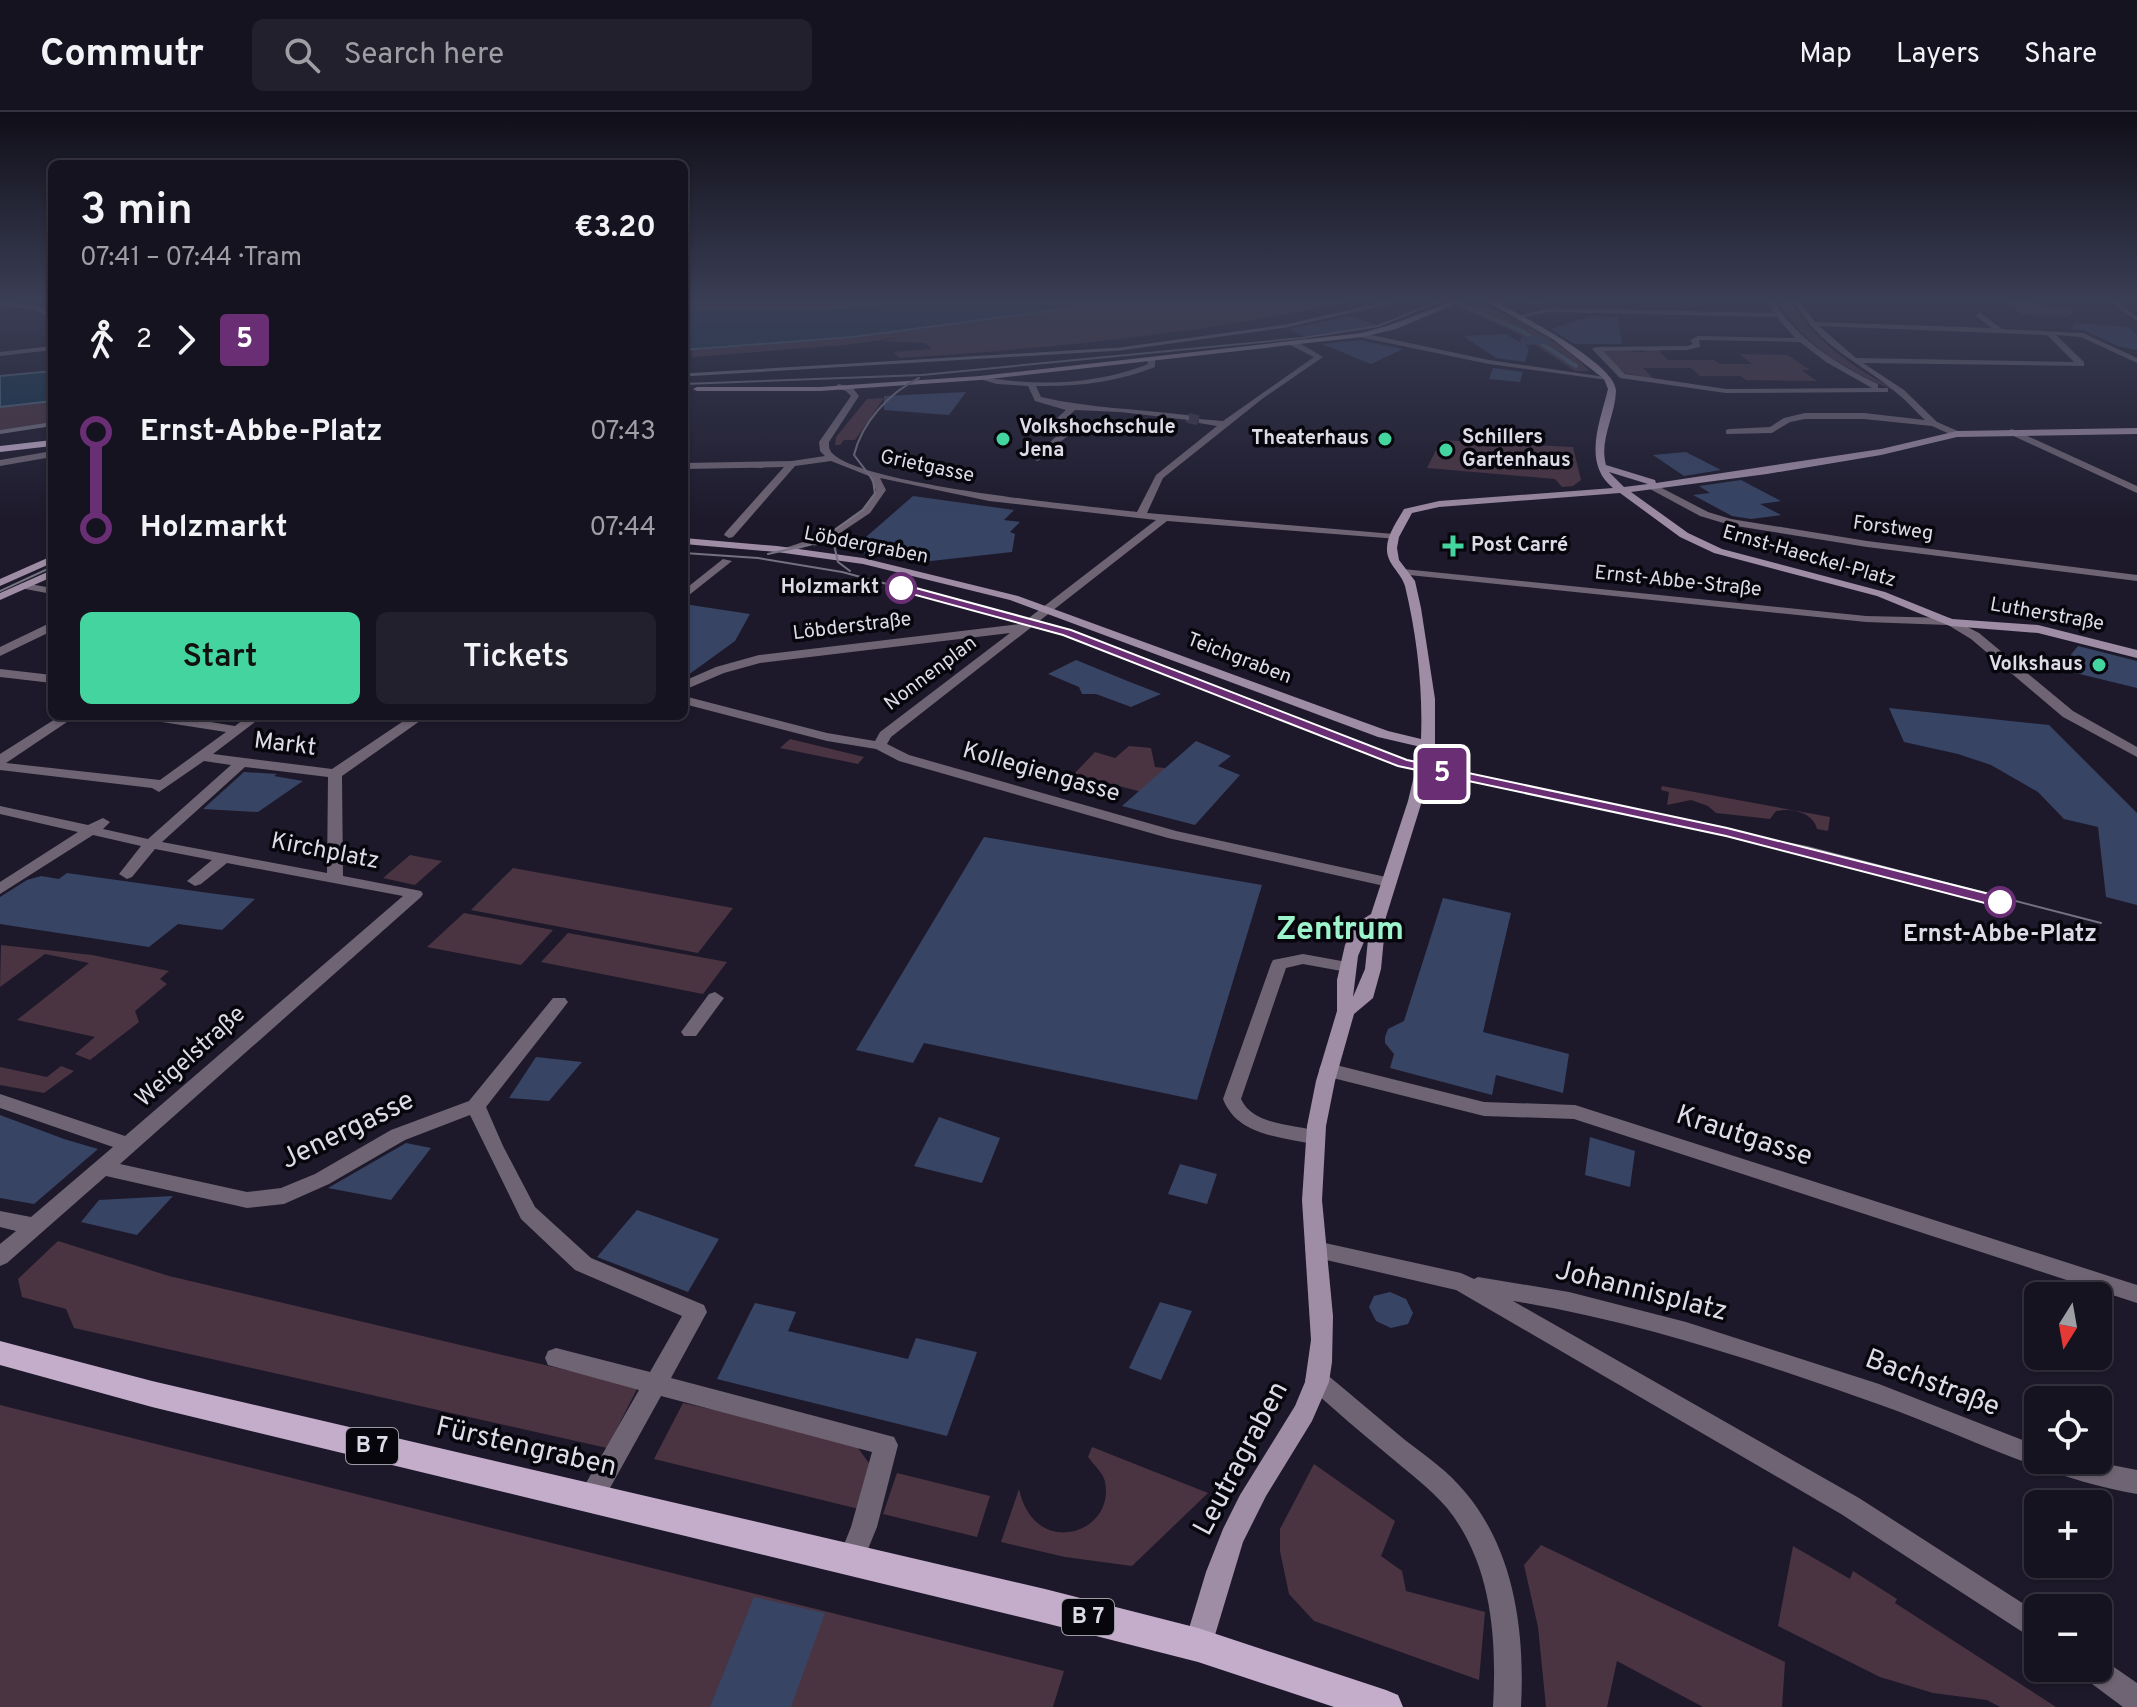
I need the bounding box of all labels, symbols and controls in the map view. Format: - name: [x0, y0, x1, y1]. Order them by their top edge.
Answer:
- search box: [252, 19, 812, 91]
- text: Commutr: [40, 31, 204, 80]
- icon: search: [280, 33, 324, 77]
- text: Search here: [344, 37, 504, 74]
- text: Map: [1799, 37, 1852, 73]
- text: Layers: [1896, 37, 1980, 73]
- text: Share: [2024, 37, 2097, 73]
- text: 3 min: [80, 184, 193, 240]
- text: €3.20: [574, 210, 656, 247]
- text: 07:41 – 07:44 · Tram: [80, 242, 302, 275]
- icon: walk: [80, 318, 124, 362]
- icon: forward: [164, 318, 208, 362]
- text: 5: [236, 322, 253, 358]
- text: 2: [136, 324, 152, 357]
- text: Ernst-Abbe-Platz: [140, 414, 383, 451]
- place label: Volkshochschule Jena: [1019, 415, 1176, 464]
- text: 07:43: [590, 416, 656, 449]
- place label: Schillers Gartenhaus: [1462, 425, 1571, 474]
- place label: Theaterhaus: [1251, 426, 1369, 452]
- marker: Volkshochschule Jena: [994, 430, 1012, 448]
- marker: Theaterhaus: [1376, 430, 1394, 448]
- marker: Schillers Gartenhaus: [1437, 441, 1455, 459]
- street label: Grietgasse: [877, 444, 977, 490]
- text: Holzmarkt: [140, 510, 288, 547]
- street label: Forstweg: [1851, 510, 1935, 548]
- text: 07:44: [589, 512, 656, 545]
- street label: Ernst-Haeckel-Platz: [1719, 520, 1899, 594]
- street label: Löbdergraben: [801, 521, 931, 571]
- place label: Post Carré: [1471, 533, 1568, 559]
- marker: Post Carré: [1442, 535, 1464, 557]
- street label: Ernst-Abbe-Straße: [1593, 560, 1763, 604]
- marker: Holzmarkt: [886, 573, 916, 603]
- place label: Holzmarkt: [781, 575, 879, 601]
- street label: Lutherstraße: [1988, 592, 2106, 638]
- street label: Löbderstraße: [791, 607, 913, 647]
- button: Start: [80, 612, 360, 704]
- button: Tickets: [376, 612, 656, 704]
- street label: Teichgraben: [1183, 627, 1295, 691]
- street label: Nonnenplan: [879, 631, 983, 717]
- place label: Volkshaus: [1989, 652, 2083, 678]
- marker: Volkshaus: [2090, 656, 2108, 674]
- street label: Markt: [252, 726, 318, 764]
- street label: Kollegiengasse: [959, 736, 1123, 810]
- line badge: 5: [1416, 748, 1468, 800]
- text: 5: [1433, 756, 1451, 792]
- street label: Kirchplatz: [268, 827, 382, 877]
- marker: Ernst-Abbe-Platz: [1985, 887, 2015, 917]
- district label: Zentrum: [1276, 911, 1404, 951]
- place label: Ernst-Abbe-Platz: [1903, 920, 2097, 950]
- street label: Weigelstraße: [130, 1000, 252, 1114]
- street label: Jenergasse: [275, 1083, 421, 1179]
- street label: Krautgasse: [1671, 1098, 1817, 1176]
- street label: Johannisplatz: [1551, 1253, 1731, 1331]
- north arrow: [2024, 1282, 2112, 1370]
- map controls: [2024, 1282, 2112, 1682]
- street label: Bachstraße: [1860, 1342, 2004, 1426]
- street label: Leutragraben: [1186, 1376, 1298, 1542]
- button: locate: [2024, 1386, 2112, 1474]
- street label: Fürstengraben: [432, 1410, 620, 1486]
- road number: B 7: [346, 1428, 398, 1464]
- button: +: [2024, 1490, 2112, 1578]
- button: −: [2024, 1594, 2112, 1682]
- road number: B 7: [1062, 1599, 1114, 1635]

